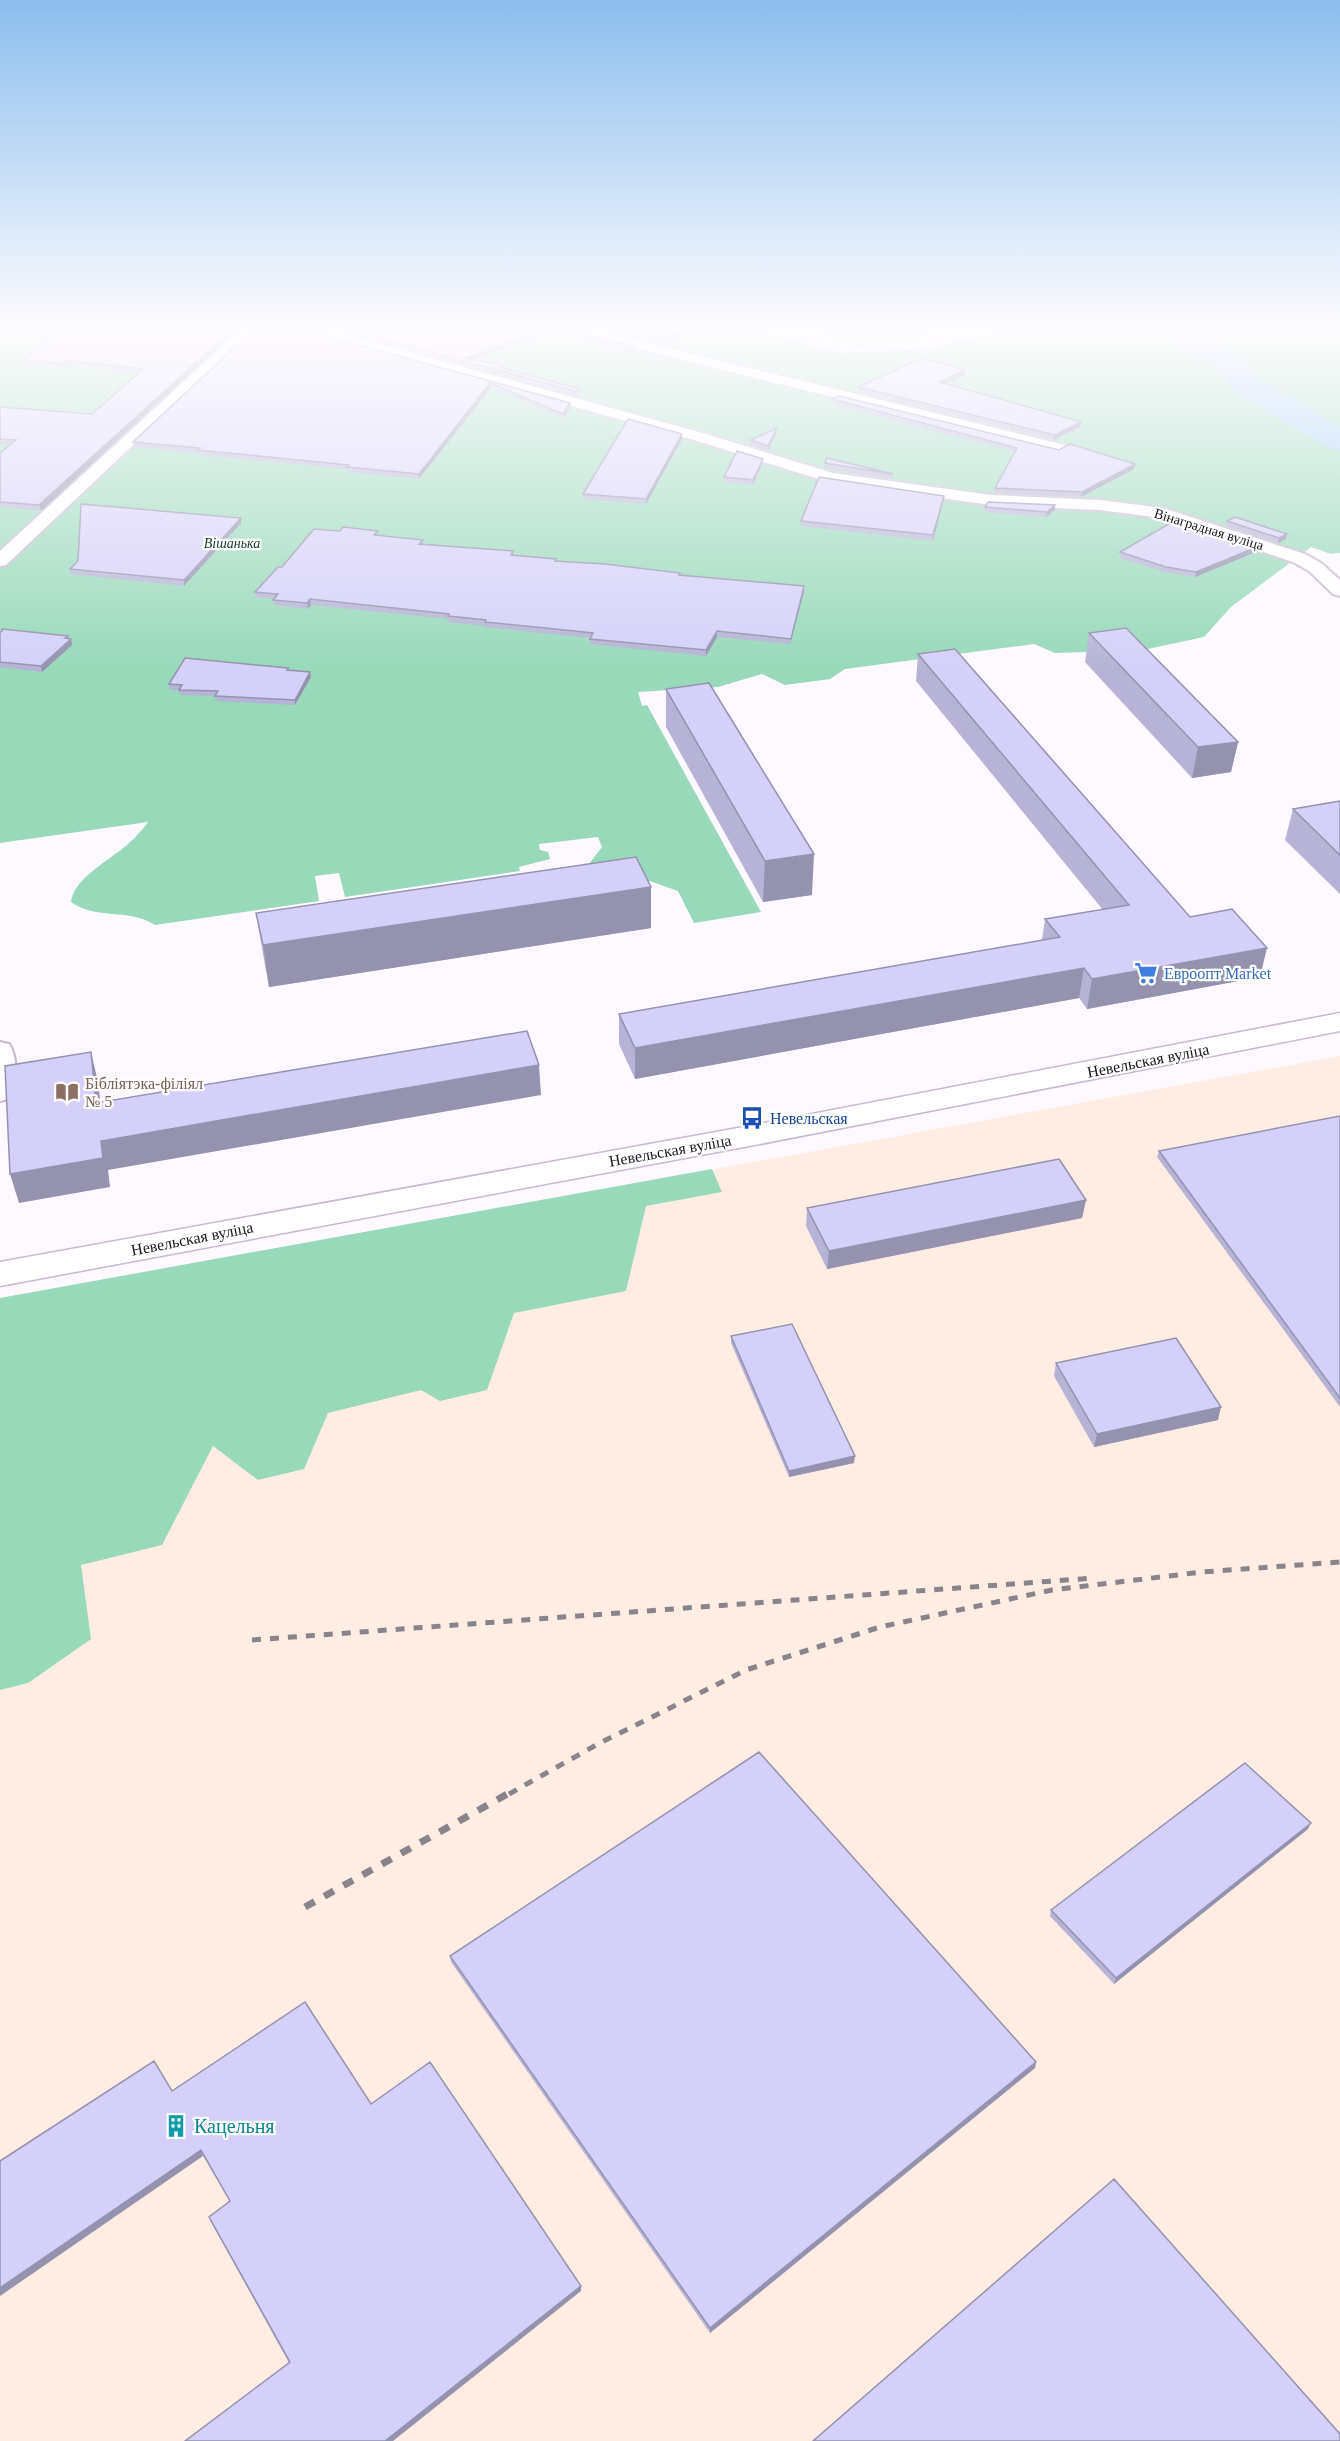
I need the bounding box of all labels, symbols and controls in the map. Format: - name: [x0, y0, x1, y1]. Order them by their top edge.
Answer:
- street label: Вінаградная вуліца: [1152, 506, 1266, 554]
- park label: Вішанька: [204, 536, 260, 551]
- supermarket icon: Евроопт Market: [1133, 960, 1159, 986]
- place label: Евроопт Market: [1164, 965, 1272, 983]
- street label: Невельская вуліца: [1086, 1040, 1211, 1082]
- place label: Бібліятэка-філіял № 5: [85, 1075, 203, 1110]
- library icon: Бібліятэка-філіял № 5: [54, 1079, 80, 1105]
- bus stop icon: Невельская: [739, 1105, 765, 1131]
- place label: Невельская: [770, 1110, 848, 1127]
- street label: Невельская вуліца: [608, 1131, 733, 1171]
- street label: Невельская вуліца: [130, 1218, 255, 1260]
- building icon: Кацельня: [163, 2113, 189, 2139]
- place label: Кацельня: [194, 2115, 275, 2138]

